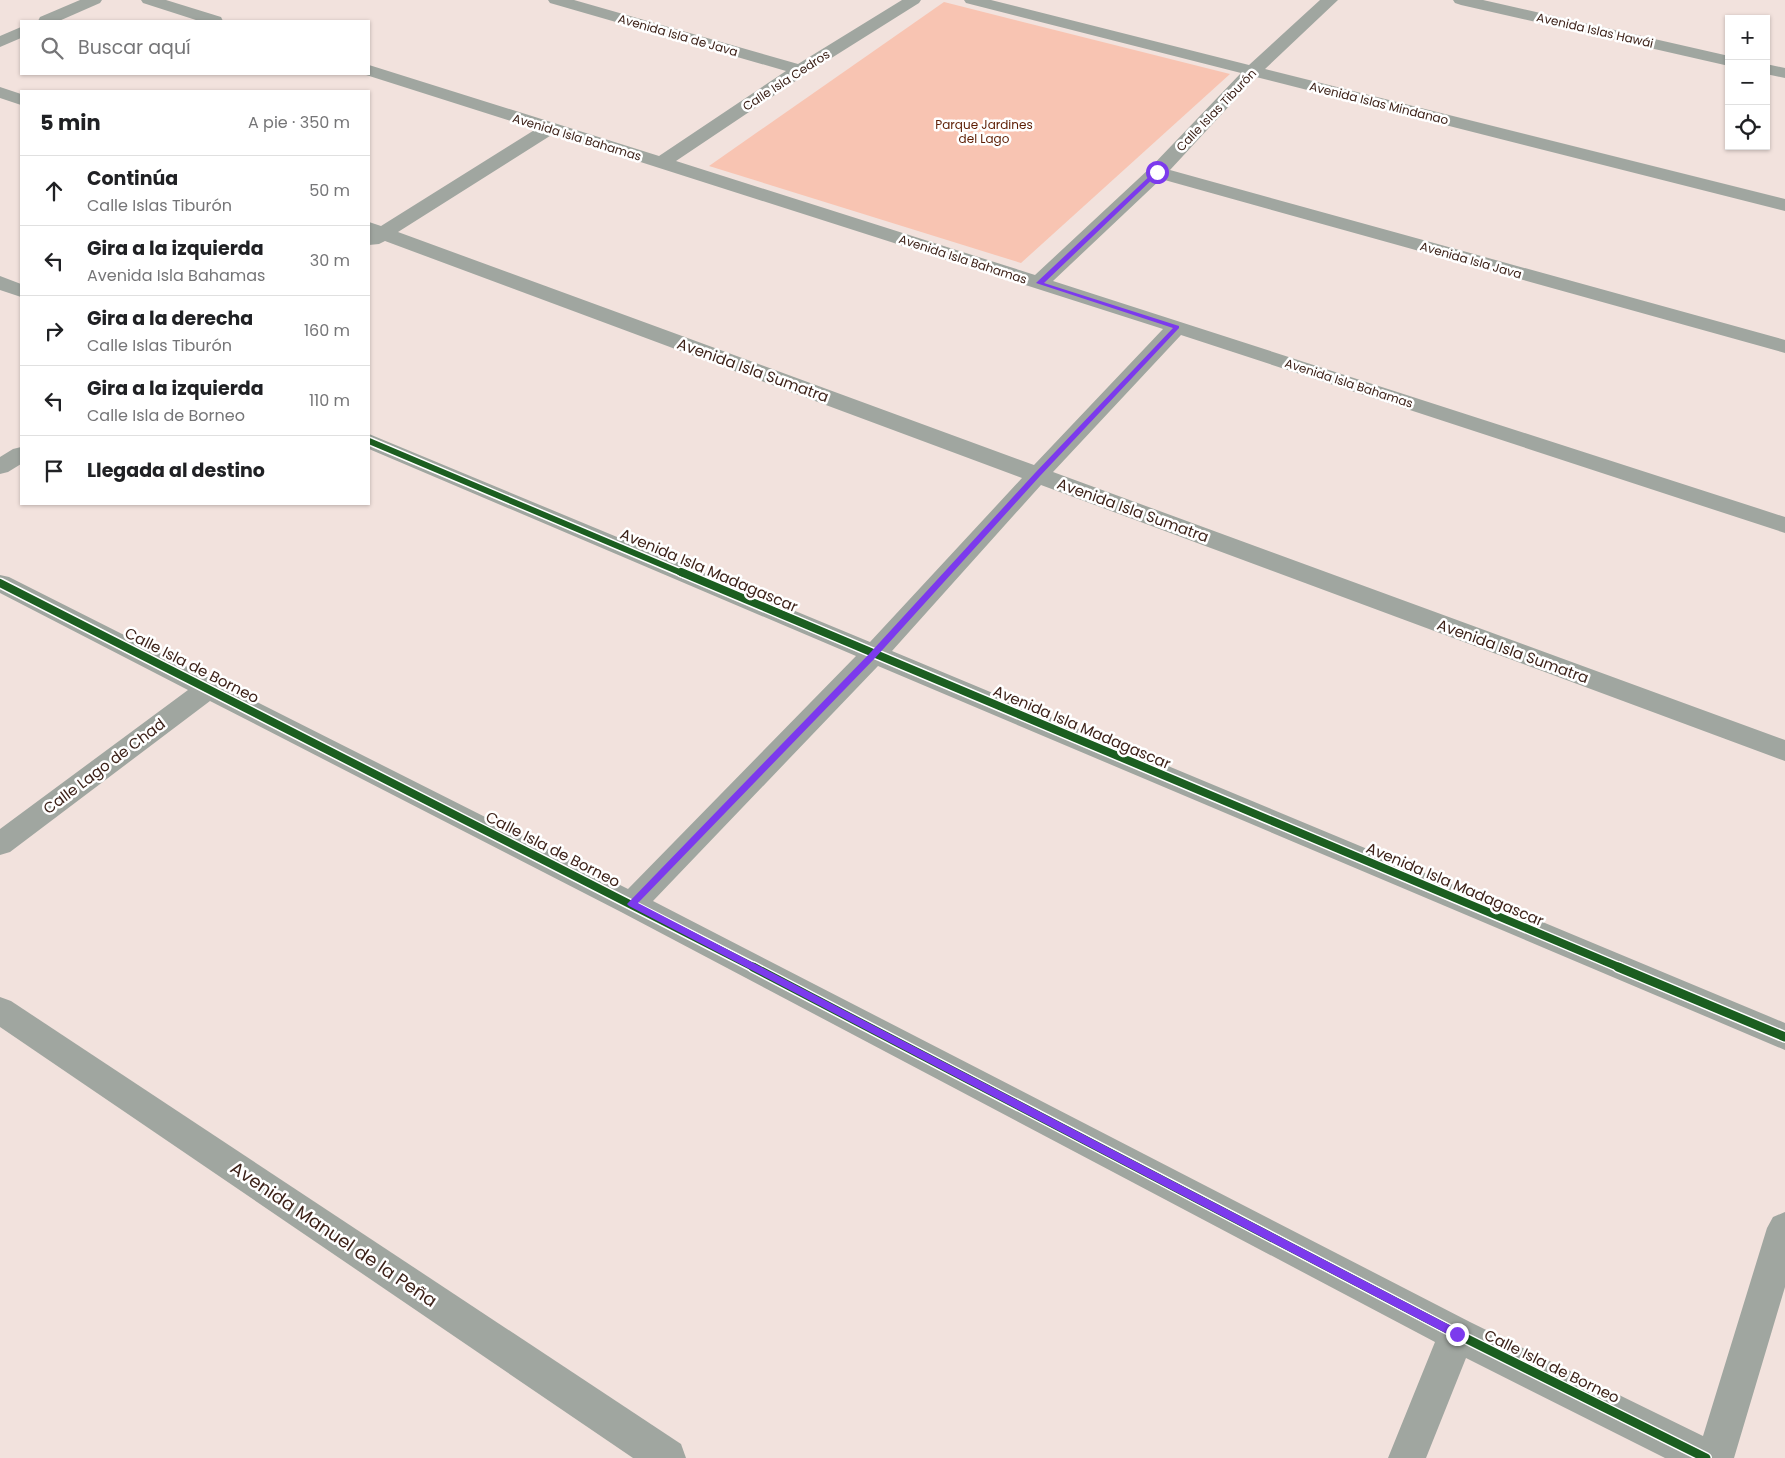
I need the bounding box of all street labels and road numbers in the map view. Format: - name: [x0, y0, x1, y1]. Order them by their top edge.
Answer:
- street label: Avenida Islas Hawái: [1535, 8, 1655, 52]
- street label: Avenida Isla de Java: [616, 10, 740, 60]
- street label: Calle Isla Cedros: [739, 45, 833, 115]
- street label: Calle Islas Tiburón: [1172, 65, 1260, 155]
- street label: Avenida Islas Mindanao: [1308, 77, 1451, 129]
- street label: Avenida Isla Bahamas: [511, 109, 643, 165]
- street label: Avenida Isla Bahamas: [897, 230, 1029, 288]
- street label: Avenida Isla Java: [1418, 237, 1524, 283]
- street label: Avenida Isla Sumatra: [674, 333, 832, 407]
- street label: Avenida Isla Bahamas: [1283, 354, 1415, 412]
- street label: Avenida Isla Sumatra: [1054, 473, 1212, 547]
- street label: Avenida Isla Madagascar: [617, 523, 801, 617]
- street label: Avenida Isla Sumatra: [1434, 614, 1592, 688]
- street label: Calle Isla de Borneo: [121, 622, 263, 708]
- street label: Avenida Isla Madagascar: [990, 680, 1174, 774]
- street label: Calle Lago de Chad: [39, 713, 169, 819]
- street label: Calle Isla de Borneo: [482, 806, 624, 892]
- street label: Avenida Isla Madagascar: [1363, 837, 1547, 931]
- street label: Avenida Manuel de la Peña: [226, 1155, 442, 1313]
- street label: Calle Isla de Borneo: [1481, 1324, 1623, 1408]

